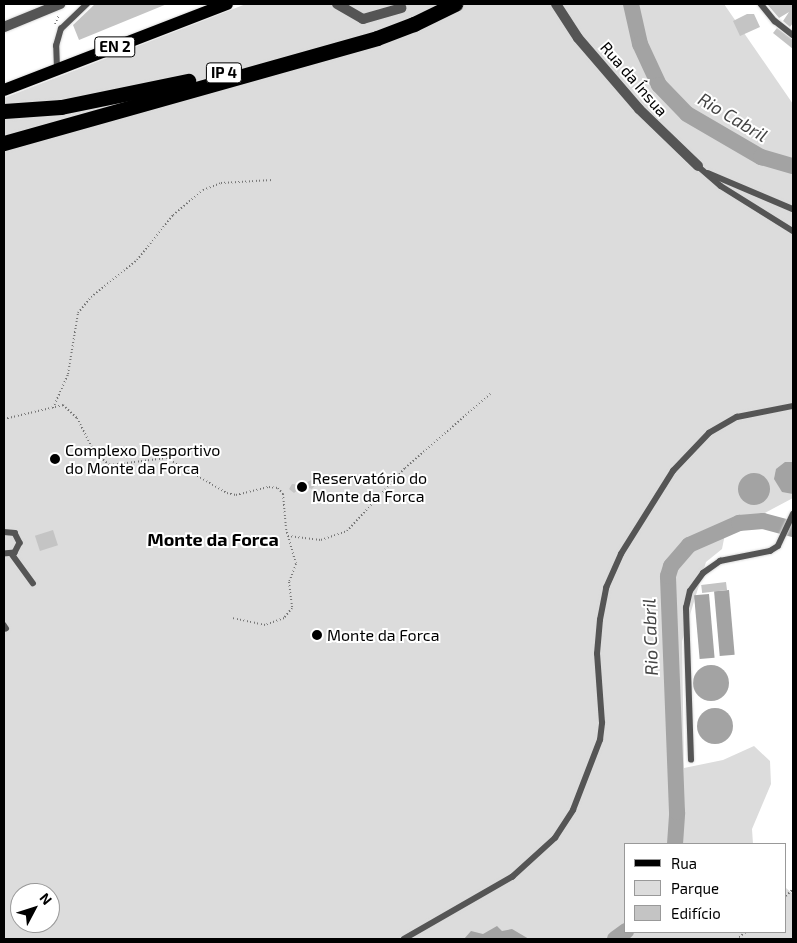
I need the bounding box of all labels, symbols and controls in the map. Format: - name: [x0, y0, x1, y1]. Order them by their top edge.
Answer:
- road number: EN 2: [94, 34, 136, 60]
- street label: Rua da Ínsua: [596, 38, 672, 120]
- road number: IP 4: [205, 60, 243, 86]
- water label: Rio Cabril: [694, 88, 772, 146]
- place label: Complexo Desportivo do Monte da Forca: [65, 440, 220, 478]
- marker: Complexo Desportivo do Monte da Forca: [49, 453, 61, 465]
- place label: Reservatório do Monte da Forca: [312, 468, 427, 506]
- marker: Reservatório do Monte da Forca: [296, 481, 308, 493]
- district label: Monte da Forca: [147, 528, 279, 550]
- water label: Rio Cabril: [638, 598, 662, 676]
- place label: Monte da Forca: [327, 625, 439, 645]
- marker: Monte da Forca: [311, 629, 323, 641]
- legend: [624, 843, 787, 933]
- text: Rua: [671, 854, 697, 872]
- text: Parque: [671, 879, 719, 897]
- north arrow: [10, 883, 60, 933]
- text: N: [36, 889, 56, 908]
- text: Edifício: [671, 904, 721, 922]

